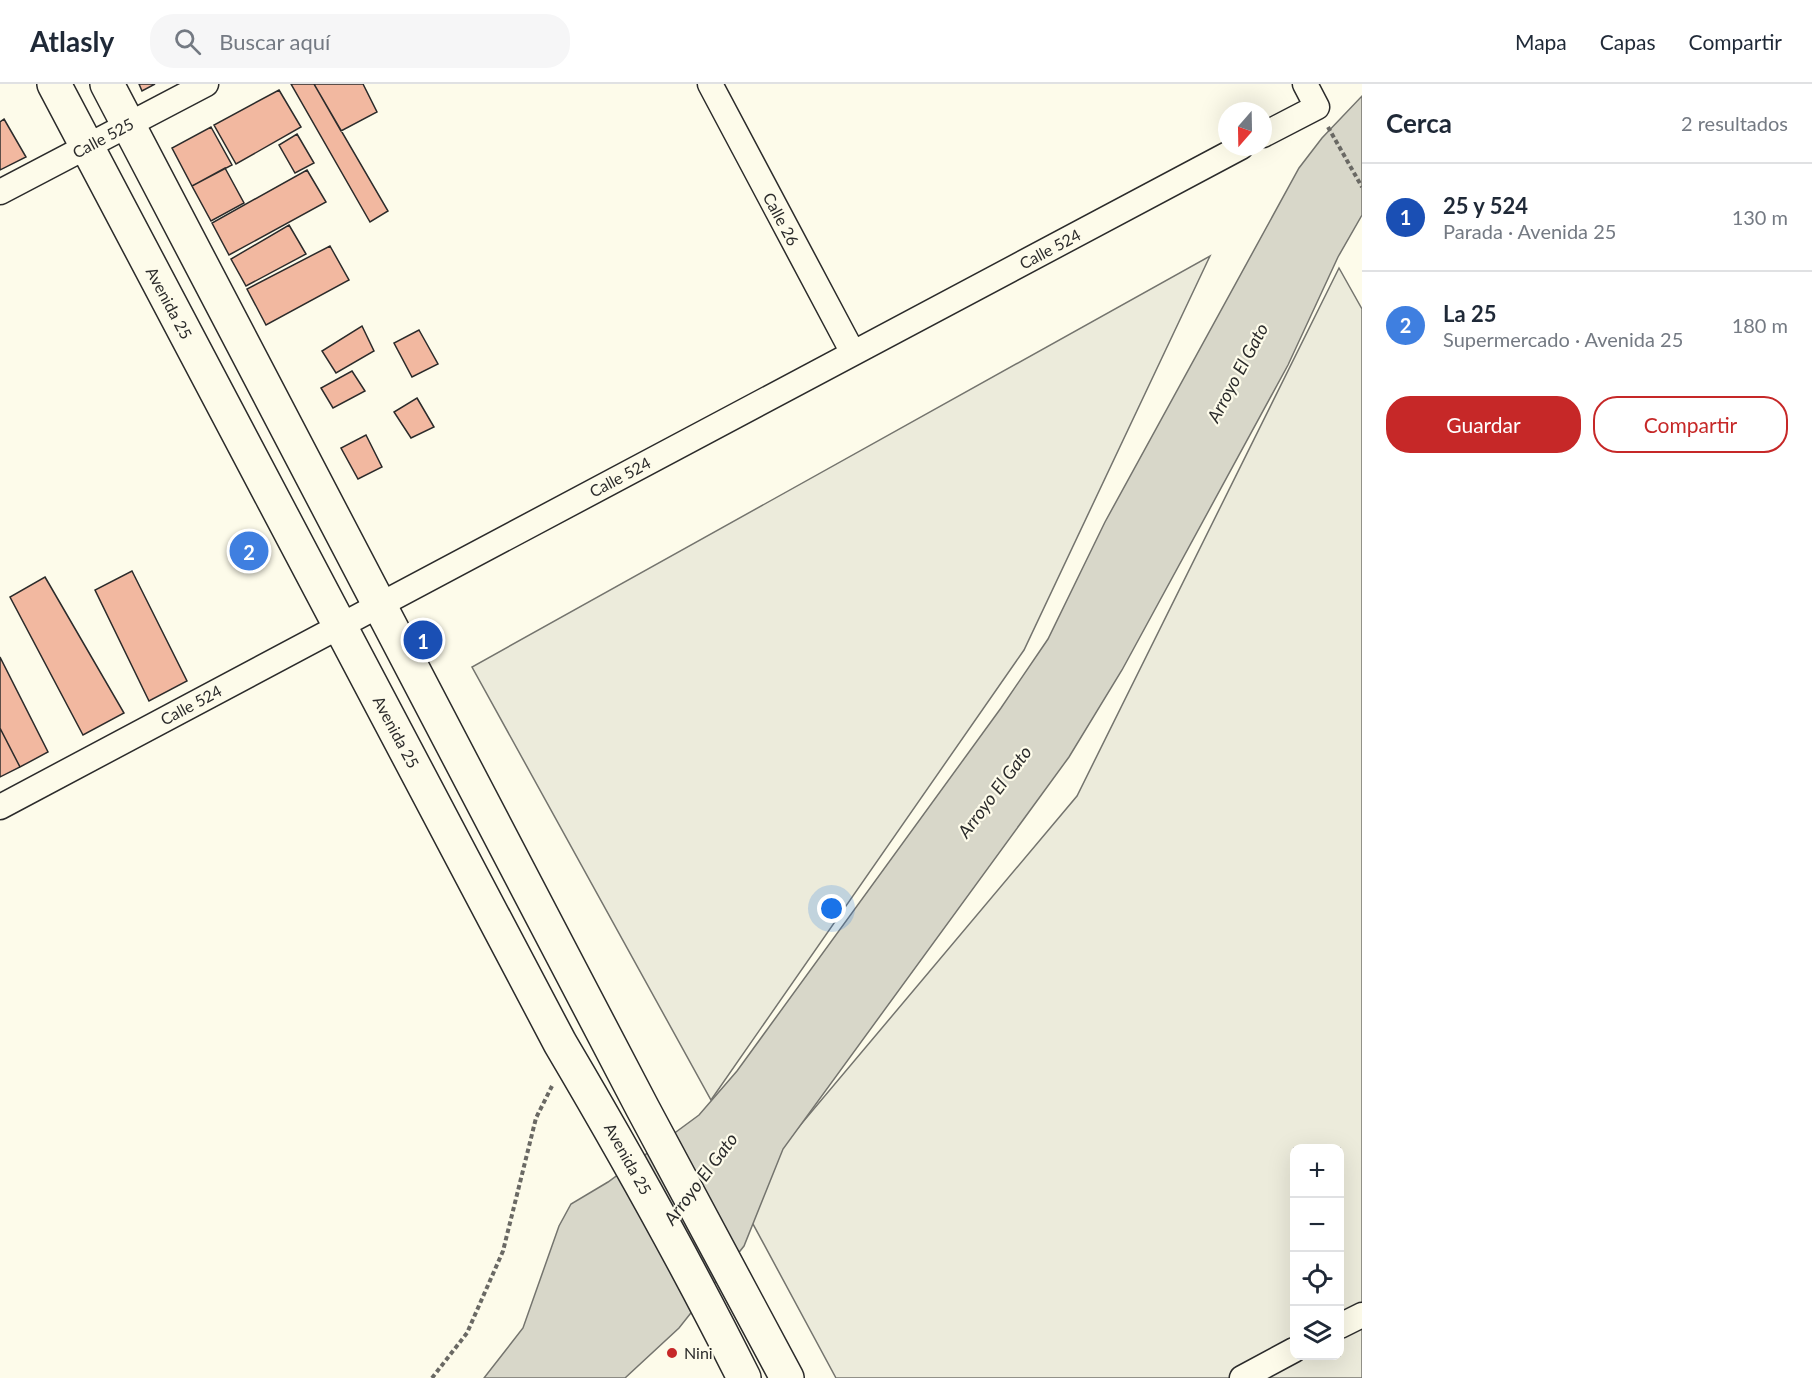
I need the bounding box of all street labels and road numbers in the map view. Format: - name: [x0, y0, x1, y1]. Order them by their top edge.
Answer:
- street label: Calle 525: [69, 114, 137, 162]
- street label: Calle 26: [760, 189, 803, 249]
- street label: Calle 524: [1016, 225, 1084, 273]
- street label: Avenida 25: [143, 263, 196, 342]
- street label: Calle 524: [586, 453, 654, 501]
- street label: Calle 524: [157, 681, 225, 729]
- street label: Avenida 25: [370, 692, 423, 771]
- street label: Avenida 25: [601, 1120, 656, 1198]

